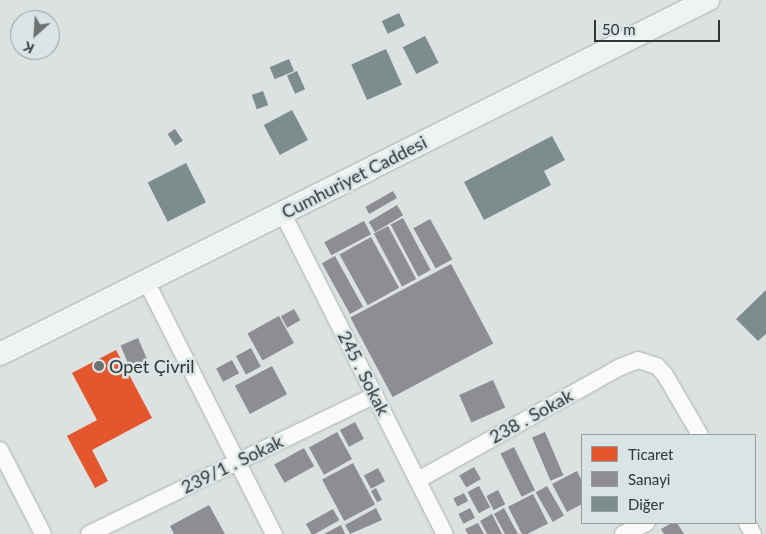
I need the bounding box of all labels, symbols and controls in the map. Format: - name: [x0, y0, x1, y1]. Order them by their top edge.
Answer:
- north arrow: [10, 10, 60, 60]
- scale bar: [596, 10, 722, 42]
- text: 50 m: [602, 20, 636, 38]
- text: K: [21, 38, 37, 58]
- street label: Cumhuriyet Caddesi: [278, 131, 430, 223]
- street label: 245 . Sokak: [334, 327, 394, 419]
- place label: Opet Çivril: [109, 355, 195, 377]
- marker: Opet Çivril: [93, 360, 105, 372]
- street label: 238 . Sokak: [486, 384, 576, 448]
- street label: 239/1 . Sokak: [178, 430, 286, 498]
- legend: [581, 434, 756, 524]
- text: Ticaret: [628, 445, 673, 463]
- text: Sanayi: [628, 470, 670, 488]
- text: Diğer: [628, 495, 664, 513]

